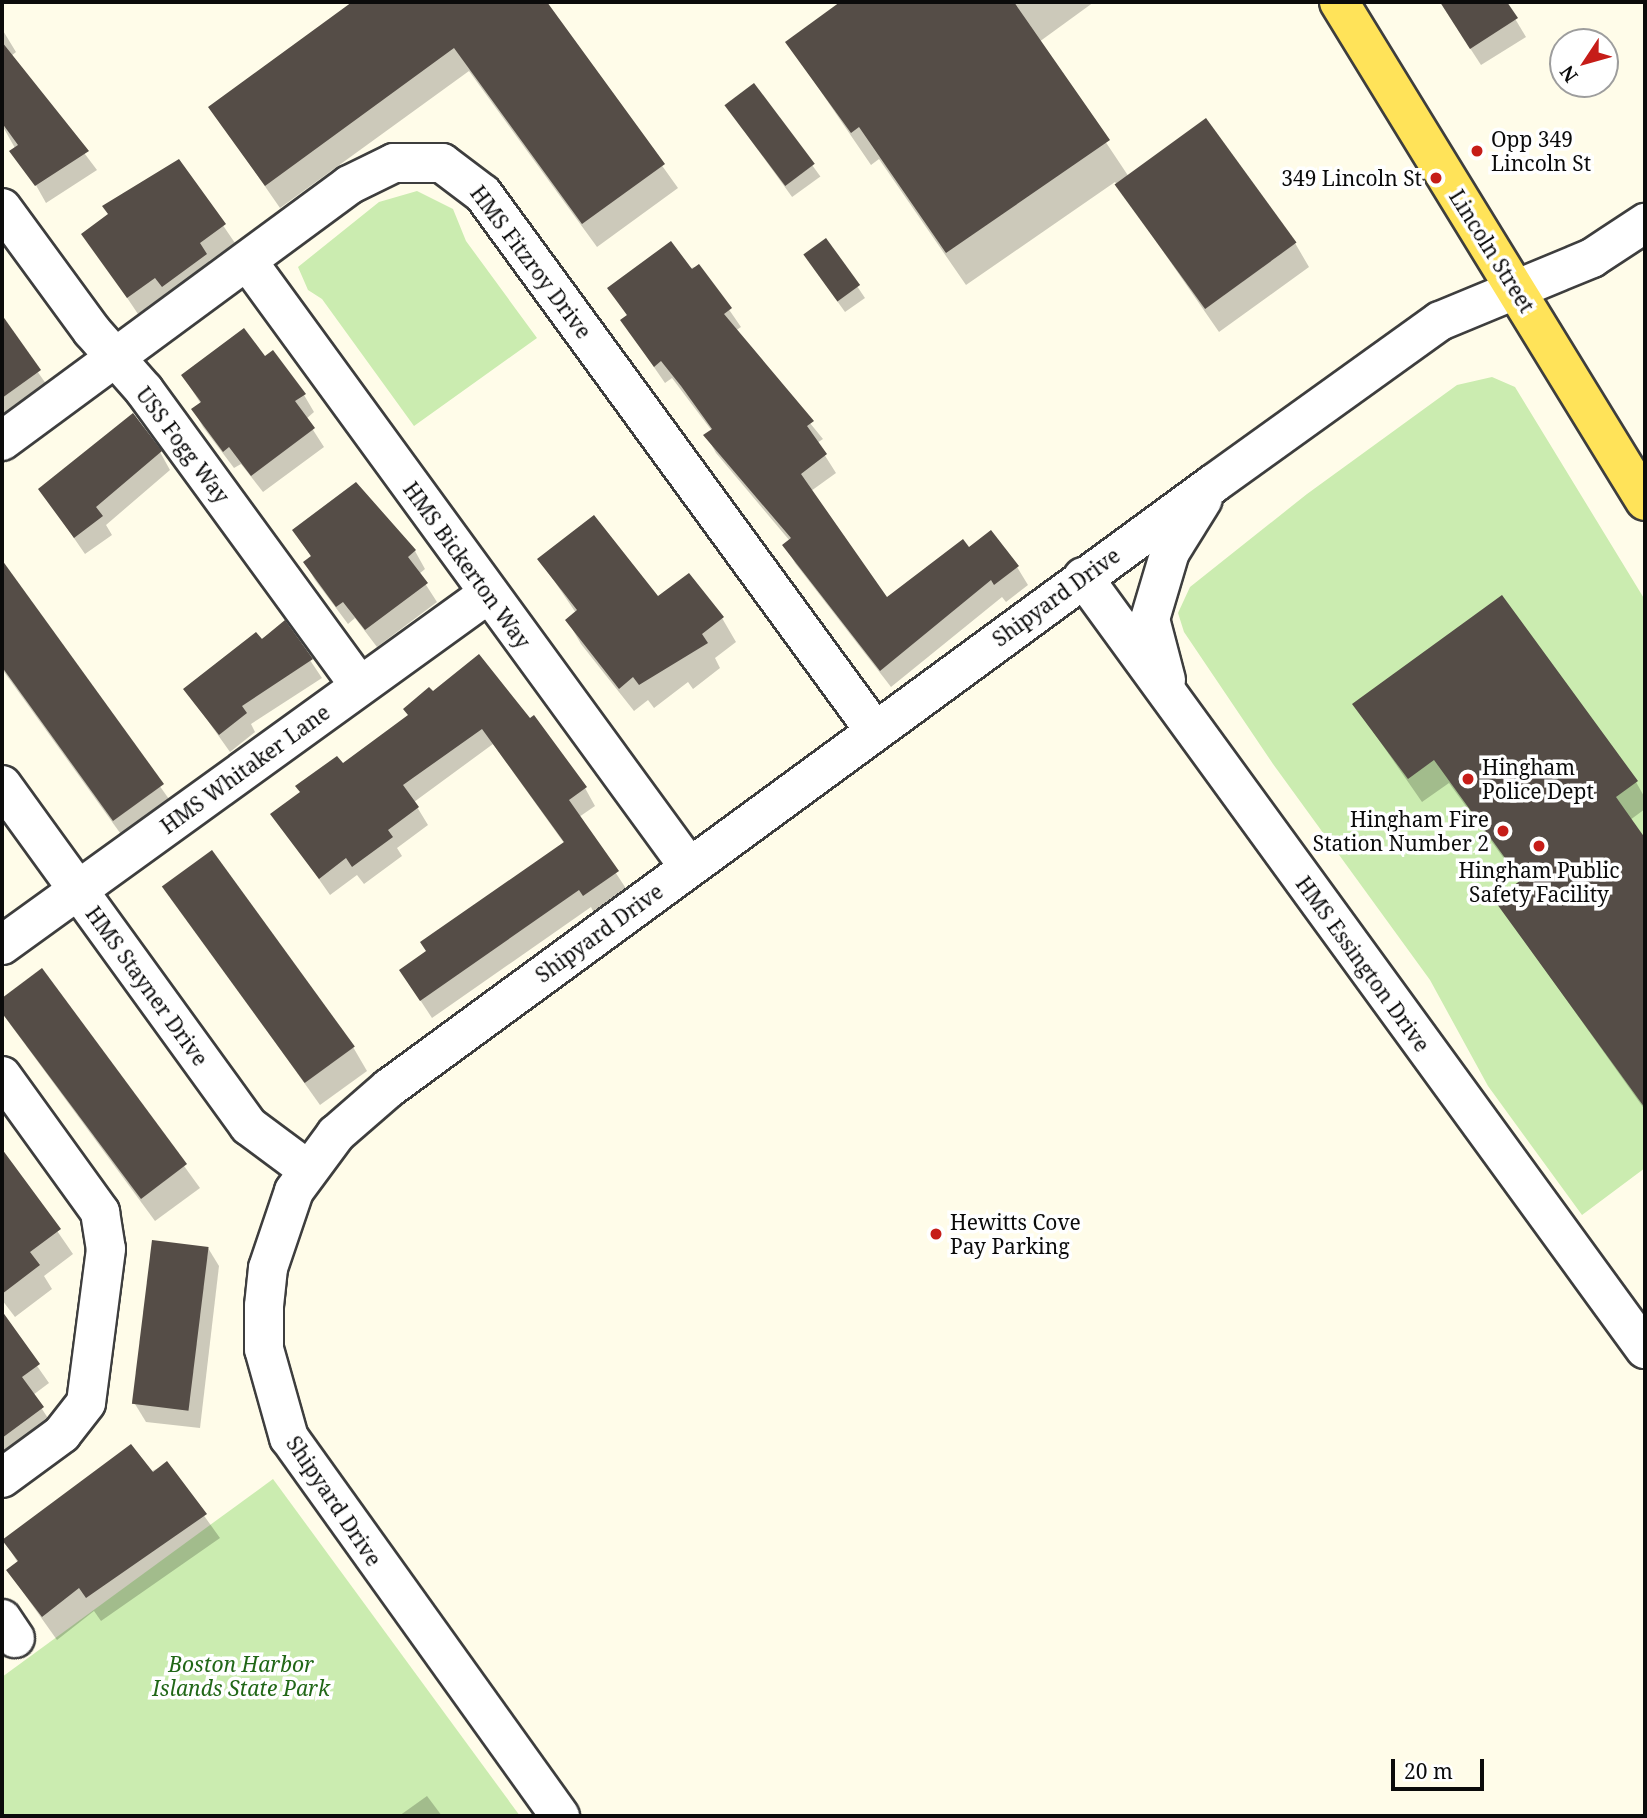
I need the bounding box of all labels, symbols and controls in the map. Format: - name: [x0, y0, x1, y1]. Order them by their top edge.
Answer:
- north arrow: [1549, 28, 1619, 98]
- text: N: [1554, 60, 1584, 88]
- place label: Opp 349 Lincoln St: [1491, 126, 1591, 176]
- marker: Opp 349 Lincoln St: [1469, 143, 1485, 159]
- place label: 349 Lincoln St: [1281, 165, 1422, 191]
- marker: 349 Lincoln St: [1428, 170, 1444, 186]
- street label: HMS Fitzroy Drive: [465, 181, 597, 343]
- street label: Lincoln Street: [1444, 185, 1540, 317]
- street label: USS Fogg Way: [131, 382, 235, 508]
- street label: HMS Bickerton Way: [398, 477, 536, 653]
- street label: Shipyard Drive: [987, 542, 1125, 652]
- street label: HMS Whitaker Lane: [156, 699, 334, 839]
- place label: Hingham Police Dept: [1482, 754, 1594, 804]
- marker: Hingham Police Dept: [1460, 771, 1476, 787]
- place label: Hingham Fire Station Number 2: [1313, 806, 1489, 856]
- marker: Hingham Fire Station Number 2: [1495, 823, 1511, 839]
- marker: Hingham Public Safety Facility: [1531, 838, 1547, 854]
- place label: Hingham Public Safety Facility: [1458, 857, 1620, 907]
- street label: HMS Essington Drive: [1291, 871, 1435, 1057]
- street label: Shipyard Drive: [530, 878, 668, 988]
- street label: HMS Stayner Drive: [81, 901, 213, 1071]
- place label: Hewitts Cove Pay Parking: [950, 1209, 1081, 1259]
- marker: Hewitts Cove Pay Parking: [928, 1226, 944, 1242]
- street label: Shipyard Drive: [281, 1431, 387, 1571]
- park label: Boston Harbor Islands State Park: [152, 1651, 330, 1701]
- scale bar: [1395, 1744, 1488, 1788]
- text: 20 m: [1404, 1757, 1453, 1785]

